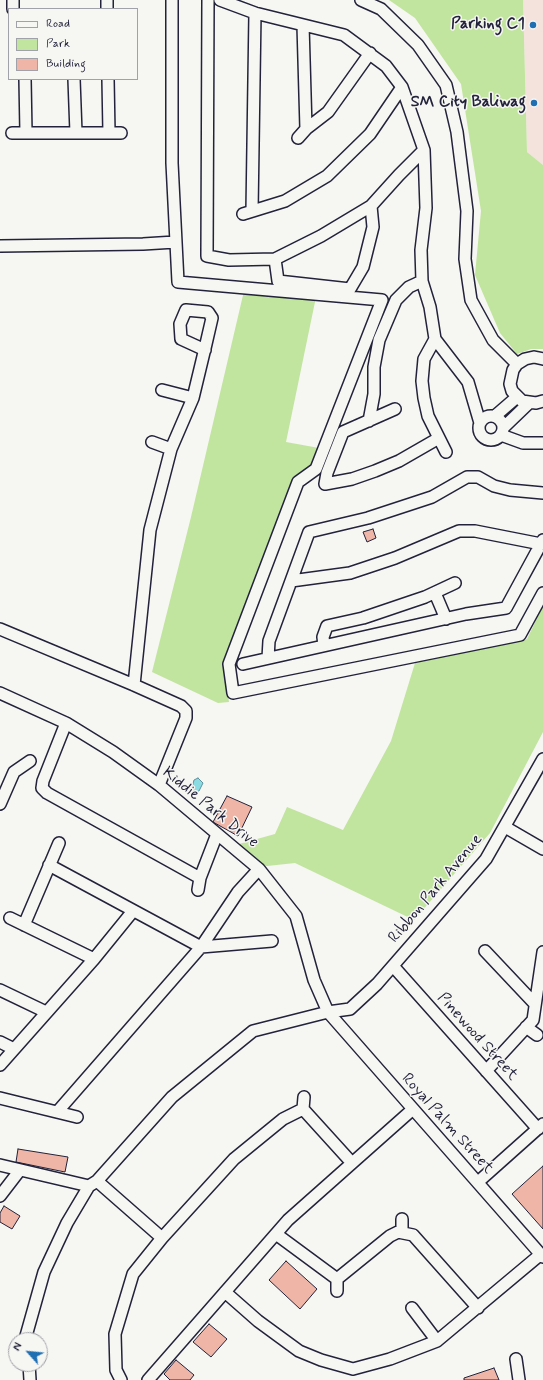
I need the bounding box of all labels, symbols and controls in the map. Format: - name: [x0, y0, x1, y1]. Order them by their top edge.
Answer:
- legend: [8, 8, 138, 80]
- place label: Parking C1: [451, 15, 525, 35]
- text: Road: [46, 16, 70, 32]
- marker: Parking C1: [528, 20, 538, 30]
- text: Park: [46, 36, 70, 52]
- text: Building: [46, 56, 86, 72]
- place label: SM City Baliwag: [411, 93, 526, 113]
- marker: SM City Baliwag: [529, 98, 539, 108]
- street label: Kiddie Park Drive: [158, 763, 262, 853]
- street label: Ribbon Park Avenue: [385, 831, 487, 947]
- street label: Pinewood Street: [433, 989, 521, 1085]
- street label: Royal Palm Street: [397, 1070, 497, 1178]
- north arrow: [8, 1332, 48, 1372]
- text: N: [10, 1341, 26, 1353]

